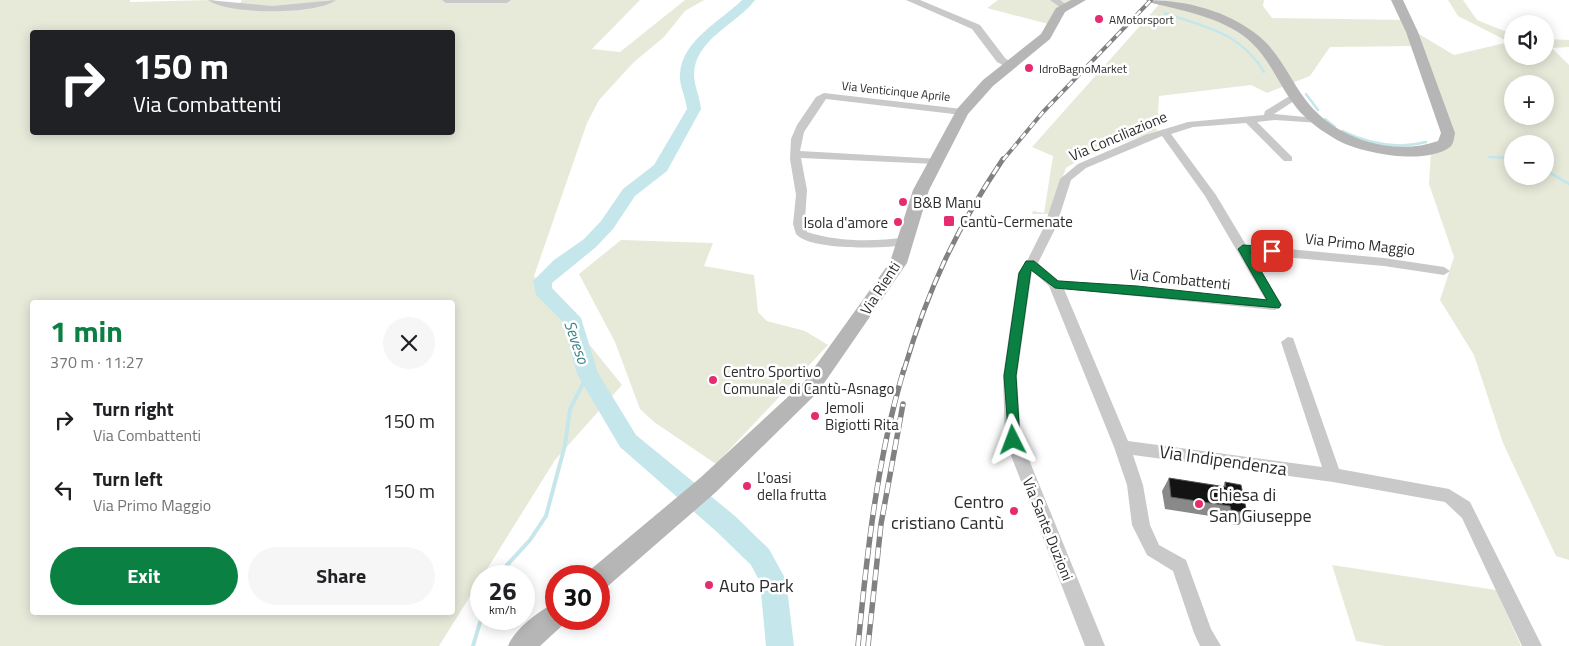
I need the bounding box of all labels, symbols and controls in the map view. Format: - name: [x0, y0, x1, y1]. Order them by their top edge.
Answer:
- place label: AMotorsport: [1109, 10, 1175, 29]
- marker: AMotorsport: [1093, 13, 1105, 25]
- map controls: [1504, 15, 1554, 185]
- button: sound: [1504, 15, 1554, 65]
- text: 150 m: [133, 39, 229, 93]
- icon: right: [50, 50, 115, 115]
- place label: IdroBagnoMarket: [1039, 59, 1128, 78]
- marker: IdroBagnoMarket: [1023, 62, 1035, 74]
- button: +: [1504, 75, 1554, 125]
- street label: Via Venticinque Aprile: [841, 76, 951, 106]
- text: Via Combattenti: [133, 87, 282, 121]
- street label: Via Conciliazione: [1065, 105, 1171, 167]
- button: −: [1504, 135, 1554, 185]
- place label: B&B Manu: [913, 191, 981, 214]
- marker: B&B Manu: [897, 196, 909, 208]
- place label: Cantù-Cermenate: [960, 210, 1073, 233]
- place label: Isola d'amore: [803, 211, 888, 234]
- marker: Cantù-Cermenate: [942, 214, 956, 228]
- marker: Isola d'amore: [892, 216, 904, 228]
- street label: Via Primo Maggio: [1304, 227, 1416, 261]
- pin: [1251, 230, 1293, 272]
- icon: arrive: [1258, 237, 1286, 265]
- street label: Via Rienti: [854, 257, 906, 319]
- street label: Via Combattenti: [1128, 262, 1232, 296]
- text: 1 min: [50, 308, 123, 354]
- button: close: [383, 317, 435, 369]
- water label: Seveso: [558, 317, 596, 368]
- text: 370 m · 11:27: [50, 350, 144, 374]
- place label: Centro Sportivo Comunale di Cantù-Asnago: [723, 360, 894, 400]
- marker: Centro Sportivo Comunale di Cantù-Asnago: [707, 374, 719, 386]
- text: Turn right: [93, 394, 174, 423]
- place label: Jemoli Bigiotti Rita: [825, 396, 899, 436]
- icon: right: [50, 406, 78, 434]
- text: 150 m: [383, 406, 435, 435]
- marker: Jemoli Bigiotti Rita: [809, 410, 821, 422]
- position arrow: [986, 413, 1038, 465]
- text: Via Combattenti: [93, 423, 201, 447]
- street label: Via Indipendenza: [1157, 438, 1289, 482]
- text: Turn left: [93, 464, 163, 493]
- place label: L'oasi della frutta: [757, 466, 827, 506]
- street label: Via Sante Duzioni: [1017, 474, 1079, 584]
- icon: left: [50, 476, 78, 504]
- text: 150 m: [383, 476, 435, 505]
- marker: L'oasi della frutta: [741, 480, 753, 492]
- place label: Chiesa di San Giuseppe: [1209, 481, 1312, 529]
- place label: Centro cristiano Cantù: [891, 488, 1004, 536]
- text: Via Primo Maggio: [93, 493, 211, 517]
- marker: Chiesa di San Giuseppe: [1193, 498, 1205, 510]
- marker: Centro cristiano Cantù: [1008, 505, 1020, 517]
- button: Exit: [50, 547, 238, 605]
- button: Share: [248, 547, 435, 605]
- speed limit sign: 30: [545, 565, 610, 630]
- text: 26: [488, 572, 517, 610]
- place label: Auto Park: [719, 572, 794, 599]
- marker: Auto Park: [703, 579, 715, 591]
- text: km/h: [489, 600, 516, 619]

